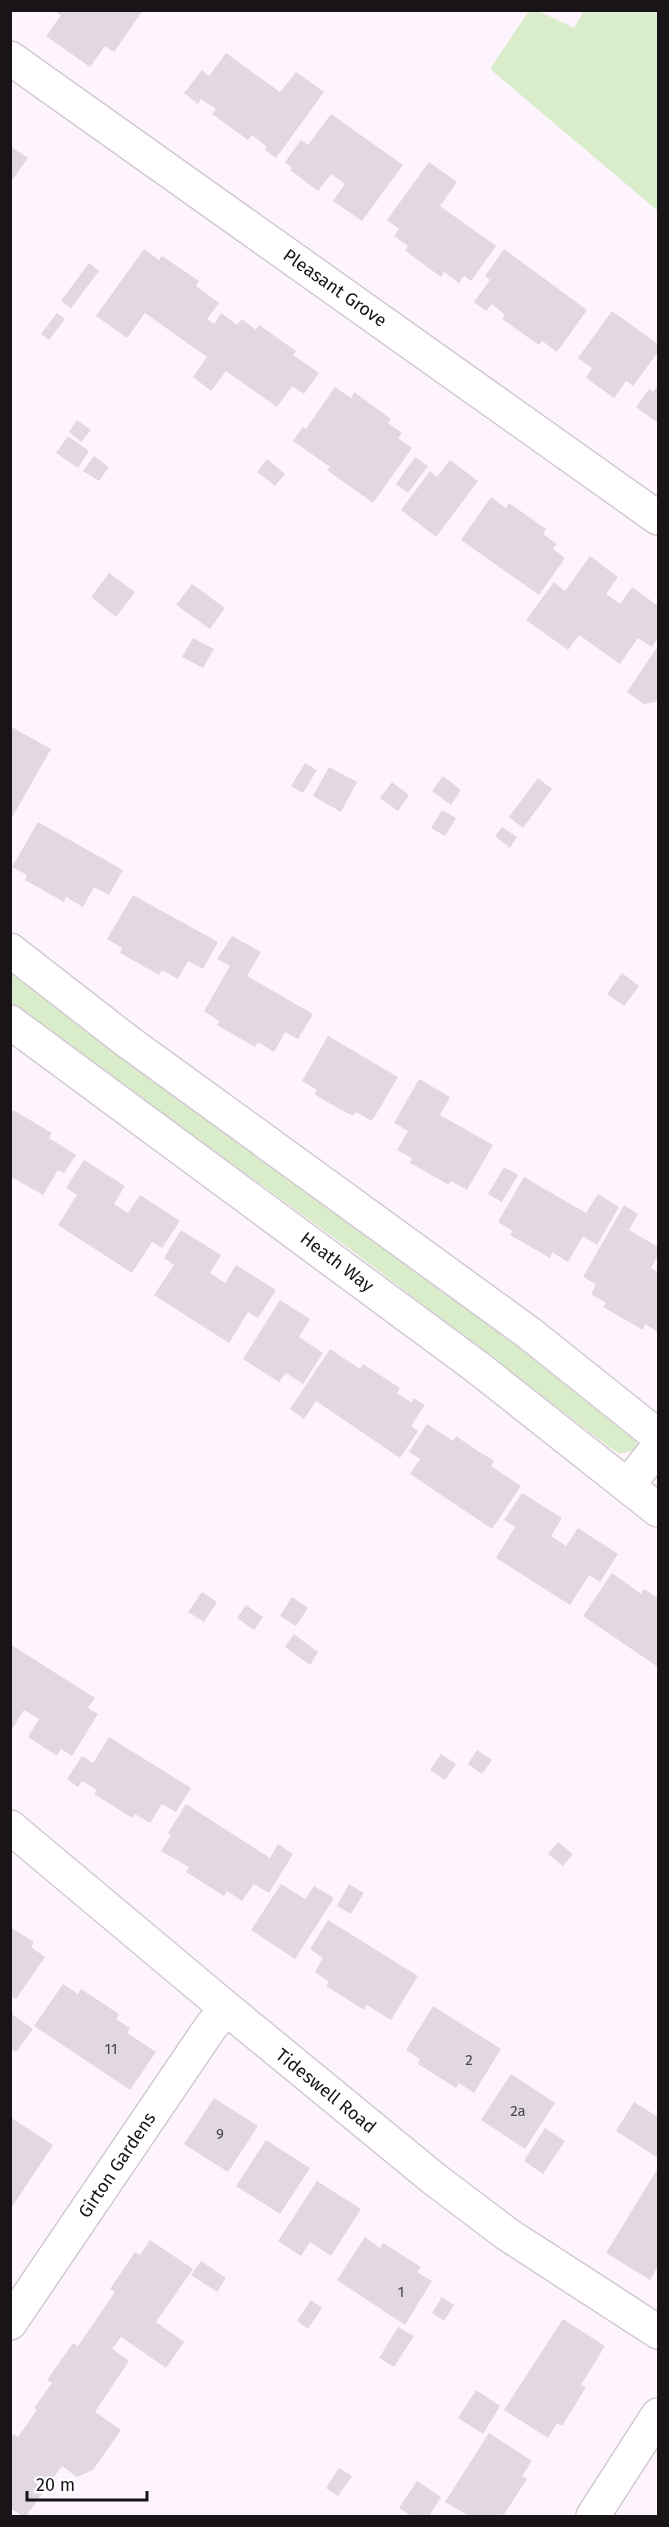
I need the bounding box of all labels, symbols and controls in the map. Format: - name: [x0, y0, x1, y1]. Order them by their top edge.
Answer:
- street label: Pleasant Grove: [279, 244, 391, 332]
- street label: Heath Way: [296, 1227, 378, 1297]
- house number: 11: [105, 2040, 117, 2058]
- street label: Tideswell Road: [271, 2044, 381, 2138]
- house number: 2: [465, 2051, 473, 2069]
- house number: 2a: [510, 2102, 526, 2120]
- street label: Girton Gardens: [74, 2108, 160, 2222]
- house number: 9: [216, 2125, 224, 2143]
- house number: 1: [398, 2283, 404, 2301]
- scale bar: [27, 2464, 147, 2502]
- text: 20 m: [36, 2474, 75, 2496]

